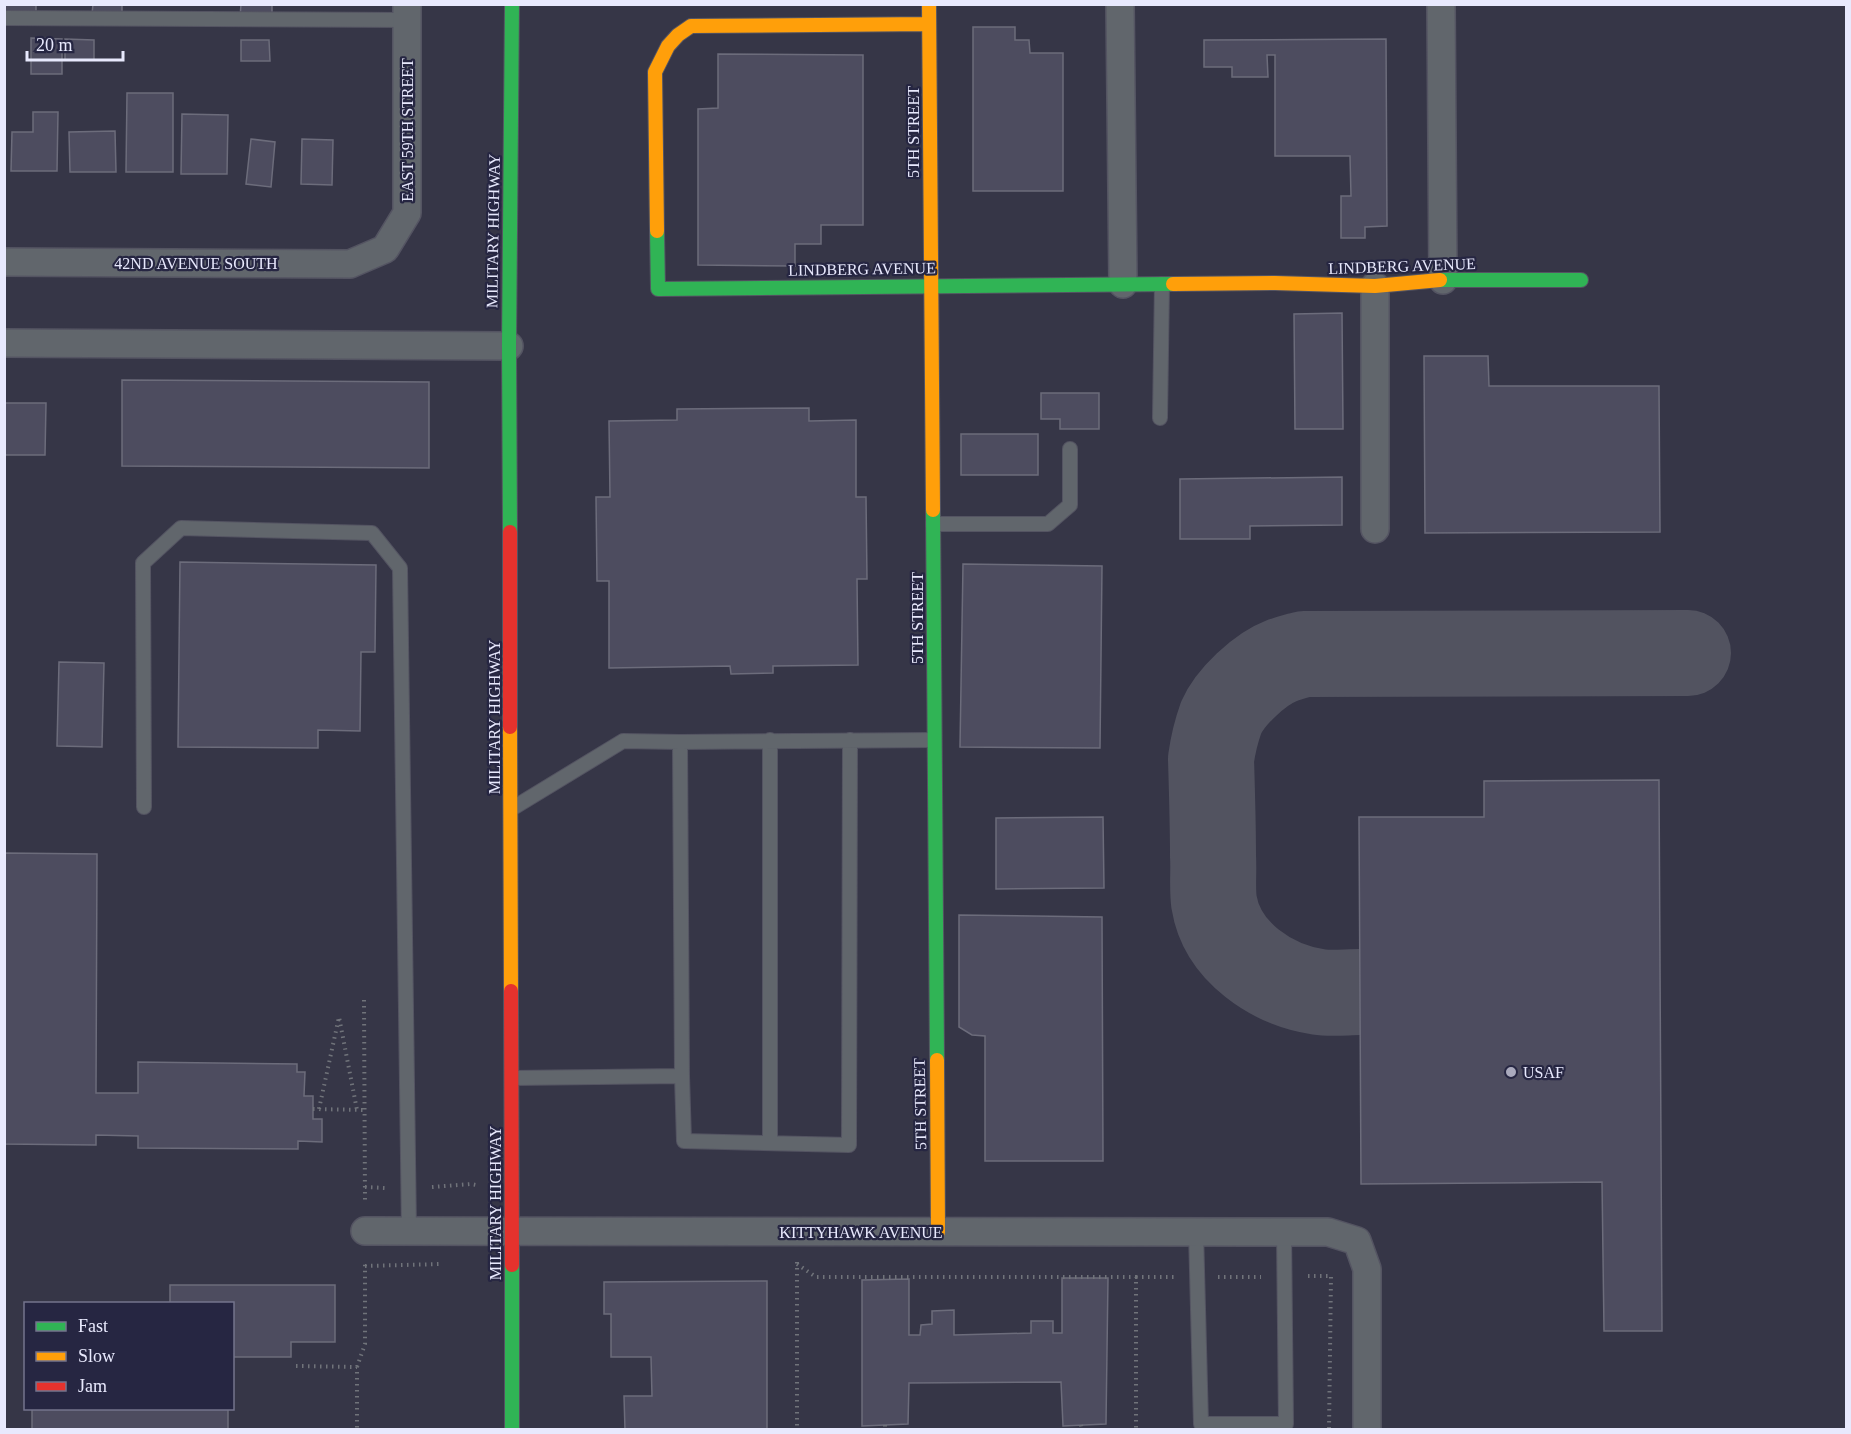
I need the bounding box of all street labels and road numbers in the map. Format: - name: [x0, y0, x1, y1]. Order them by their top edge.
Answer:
- street label: EAST 59TH STREET: [399, 58, 416, 202]
- street label: 5TH STREET: [905, 86, 922, 178]
- street label: MILITARY HIGHWAY: [483, 153, 503, 308]
- street label: 42ND AVENUE SOUTH: [114, 255, 278, 272]
- street label: LINDBERG AVENUE: [1328, 255, 1476, 277]
- street label: LINDBERG AVENUE: [788, 259, 936, 279]
- street label: 5TH STREET: [909, 572, 926, 664]
- street label: MILITARY HIGHWAY: [486, 639, 503, 794]
- street label: 5TH STREET: [911, 1058, 929, 1150]
- street label: MILITARY HIGHWAY: [487, 1125, 504, 1280]
- street label: KITTYHAWK AVENUE: [779, 1224, 943, 1241]

